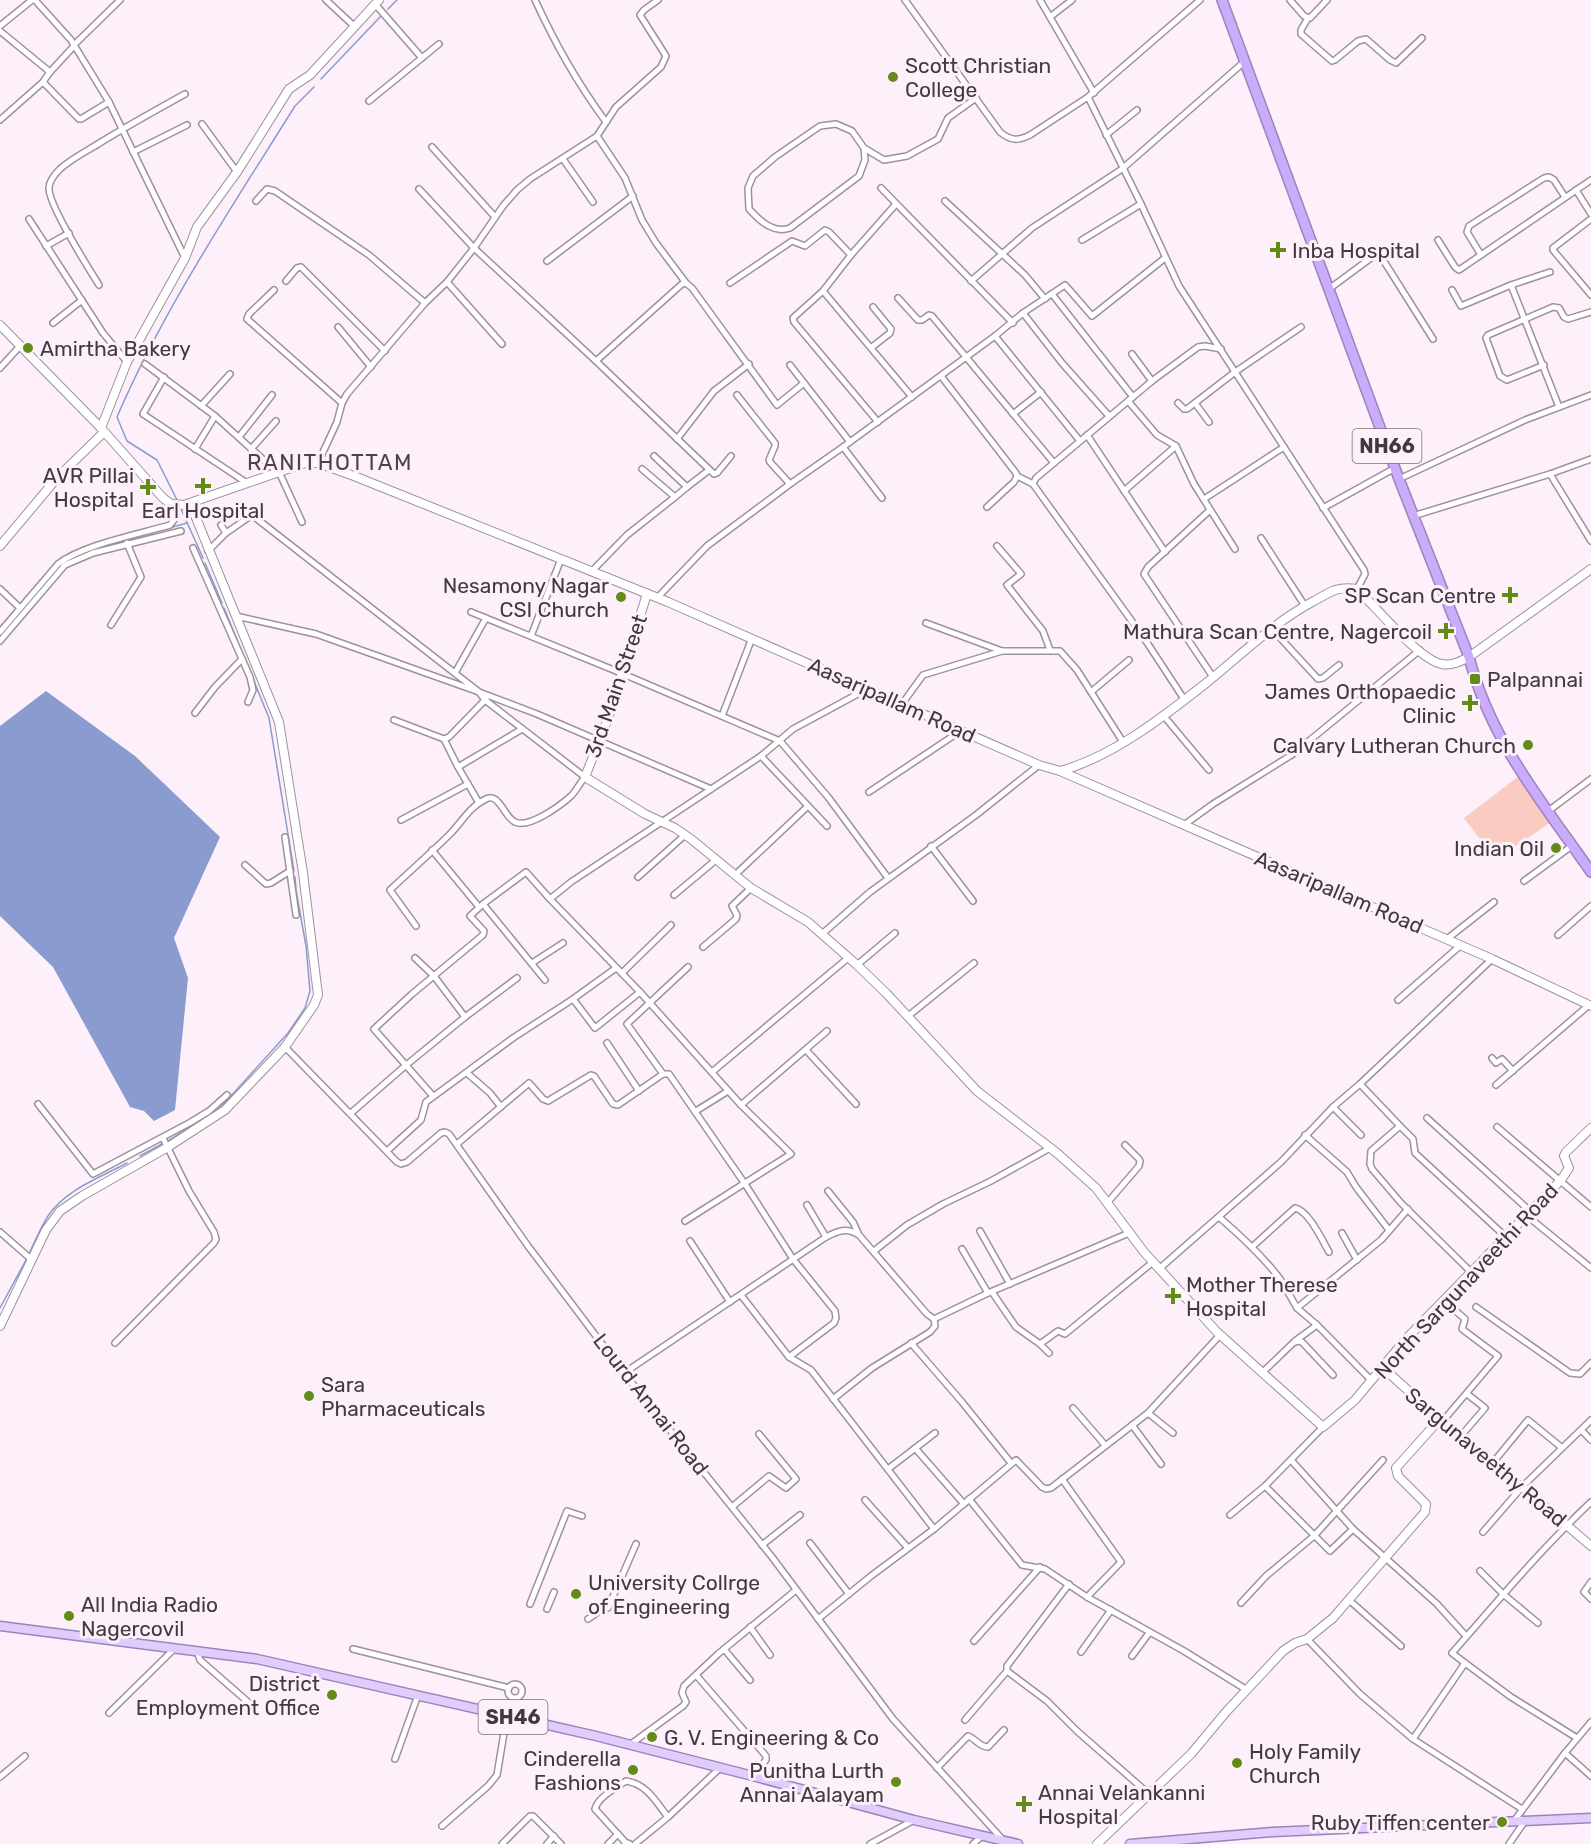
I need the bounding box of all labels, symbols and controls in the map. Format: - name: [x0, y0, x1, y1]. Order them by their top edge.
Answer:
- place label: Scott Christian College: [905, 53, 1051, 102]
- marker: Scott Christian College: [886, 70, 900, 84]
- place label: Inba Hospital: [1292, 238, 1420, 263]
- marker: Inba Hospital: [1269, 241, 1287, 259]
- place label: Amirtha Bakery: [40, 336, 191, 361]
- marker: Amirtha Bakery: [21, 341, 35, 355]
- road number: NH66: [1352, 429, 1422, 463]
- district label: RANITHOTTAM: [247, 449, 413, 476]
- place label: AVR Pillai Hospital: [43, 463, 134, 512]
- marker: Earl Hospital: [194, 477, 212, 495]
- marker: AVR Pillai Hospital: [139, 478, 157, 496]
- place label: Earl Hospital: [142, 498, 264, 523]
- place label: Nesamony Nagar CSI Church: [443, 573, 609, 622]
- place label: SP Scan Centre: [1345, 583, 1496, 608]
- marker: SP Scan Centre: [1501, 586, 1519, 604]
- marker: Nesamony Nagar CSI Church: [614, 590, 628, 604]
- street label: 3rd Main Street: [580, 611, 652, 761]
- place label: Mathura Scan Centre, Nagercoil: [1123, 619, 1432, 644]
- marker: Mathura Scan Centre, Nagercoil: [1437, 622, 1455, 640]
- street label: Aasaripallam Road: [804, 652, 980, 748]
- place label: Palpannai: [1487, 667, 1583, 692]
- marker: Palpannai: [1468, 672, 1482, 686]
- place label: James Orthopaedic Clinic: [1265, 679, 1456, 728]
- marker: James Orthopaedic Clinic: [1461, 694, 1479, 712]
- place label: Calvary Lutheran Church: [1273, 733, 1516, 758]
- marker: Calvary Lutheran Church: [1521, 738, 1535, 752]
- place label: Indian Oil: [1454, 836, 1544, 861]
- marker: Indian Oil: [1549, 841, 1563, 855]
- street label: Aasaripallam Road: [1251, 845, 1427, 939]
- street label: North Sargunaveethi Road: [1369, 1178, 1563, 1384]
- place label: Mother Therese Hospital: [1186, 1272, 1338, 1321]
- marker: Mother Therese Hospital: [1164, 1287, 1182, 1305]
- street label: Lourd Annai Road: [588, 1328, 714, 1480]
- place label: Sara Pharmaceuticals: [321, 1372, 485, 1421]
- street label: Sargunaveethy Road: [1400, 1382, 1572, 1532]
- marker: Sara Pharmaceuticals: [302, 1389, 316, 1403]
- place label: University Collrge of Engineering: [588, 1570, 760, 1619]
- marker: University Collrge of Engineering: [569, 1587, 583, 1601]
- place label: All India Radio Nagercovil: [81, 1592, 218, 1641]
- marker: All India Radio Nagercovil: [62, 1609, 76, 1623]
- place label: District Employment Office: [136, 1671, 320, 1720]
- marker: District Employment Office: [325, 1688, 339, 1702]
- road number: SH46: [478, 1700, 548, 1734]
- place label: G. V. Engineering & Co: [664, 1725, 879, 1750]
- marker: G. V. Engineering & Co: [645, 1730, 659, 1744]
- place label: Holy Family Church: [1249, 1739, 1361, 1788]
- place label: Cinderella Fashions: [524, 1746, 621, 1795]
- marker: Holy Family Church: [1230, 1756, 1244, 1770]
- place label: Punitha Lurth Annai Aalayam: [740, 1758, 884, 1807]
- marker: Cinderella Fashions: [626, 1763, 640, 1777]
- marker: Punitha Lurth Annai Aalayam: [889, 1775, 903, 1789]
- place label: Annai Velankanni Hospital: [1038, 1780, 1205, 1829]
- marker: Annai Velankanni Hospital: [1015, 1795, 1033, 1813]
- place label: Ruby Tiffen center: [1311, 1810, 1490, 1835]
- marker: Ruby Tiffen center: [1495, 1815, 1509, 1829]

